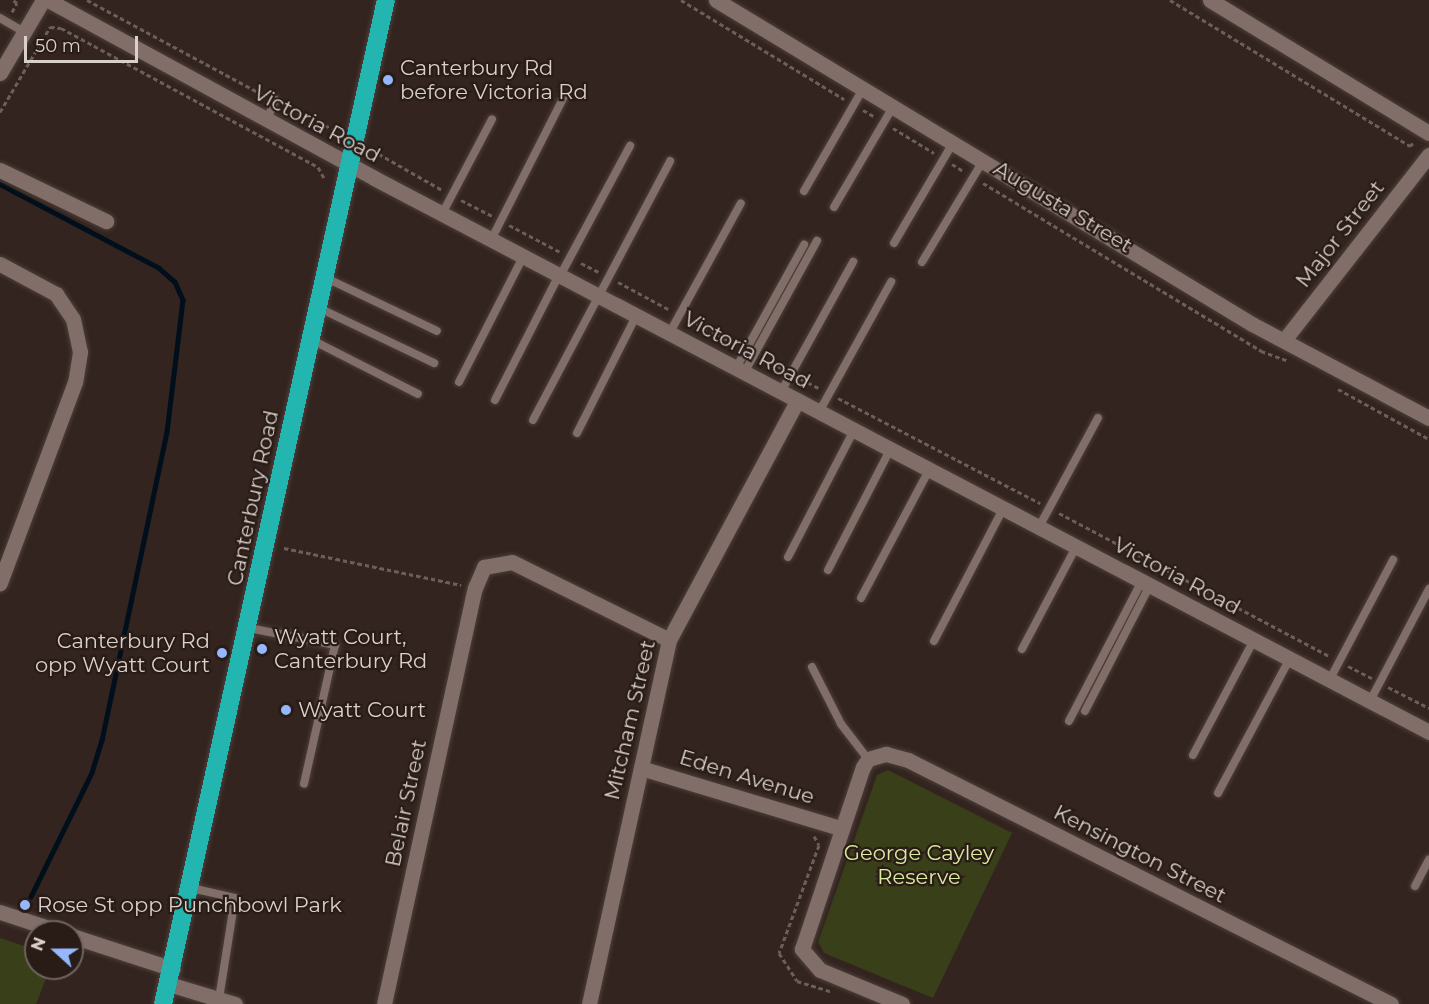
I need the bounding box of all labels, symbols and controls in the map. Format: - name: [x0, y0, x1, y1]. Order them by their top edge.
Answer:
- scale bar: [27, 24, 141, 62]
- text: 50 m: [35, 35, 81, 57]
- place label: Canterbury Rd before Victoria Rd: [400, 55, 588, 105]
- marker: Canterbury Rd before Victoria Rd: [381, 73, 395, 87]
- street label: Victoria Road: [249, 80, 385, 168]
- street label: Augusta Street: [989, 156, 1137, 258]
- street label: Major Street: [1290, 176, 1390, 292]
- street label: Victoria Road: [679, 306, 815, 394]
- street label: Canterbury Road: [222, 408, 284, 588]
- street label: Victoria Road: [1109, 532, 1245, 620]
- place label: Wyatt Court, Canterbury Rd: [274, 624, 427, 674]
- place label: Canterbury Rd opp Wyatt Court: [35, 628, 210, 678]
- street label: Mitcham Street: [599, 638, 661, 802]
- marker: Wyatt Court, Canterbury Rd: [255, 642, 269, 656]
- marker: Canterbury Rd opp Wyatt Court: [215, 646, 229, 660]
- place label: Wyatt Court: [298, 697, 426, 723]
- marker: Wyatt Court: [279, 703, 293, 717]
- street label: Belair Street: [380, 737, 432, 869]
- street label: Eden Avenue: [676, 745, 818, 809]
- street label: Kensington Street: [1050, 800, 1230, 908]
- park label: George Cayley Reserve: [844, 840, 994, 890]
- place label: Rose St opp Punchbowl Park: [37, 892, 342, 918]
- marker: Rose St opp Punchbowl Park: [18, 898, 32, 912]
- north arrow: [24, 920, 84, 980]
- text: N: [27, 935, 50, 954]

